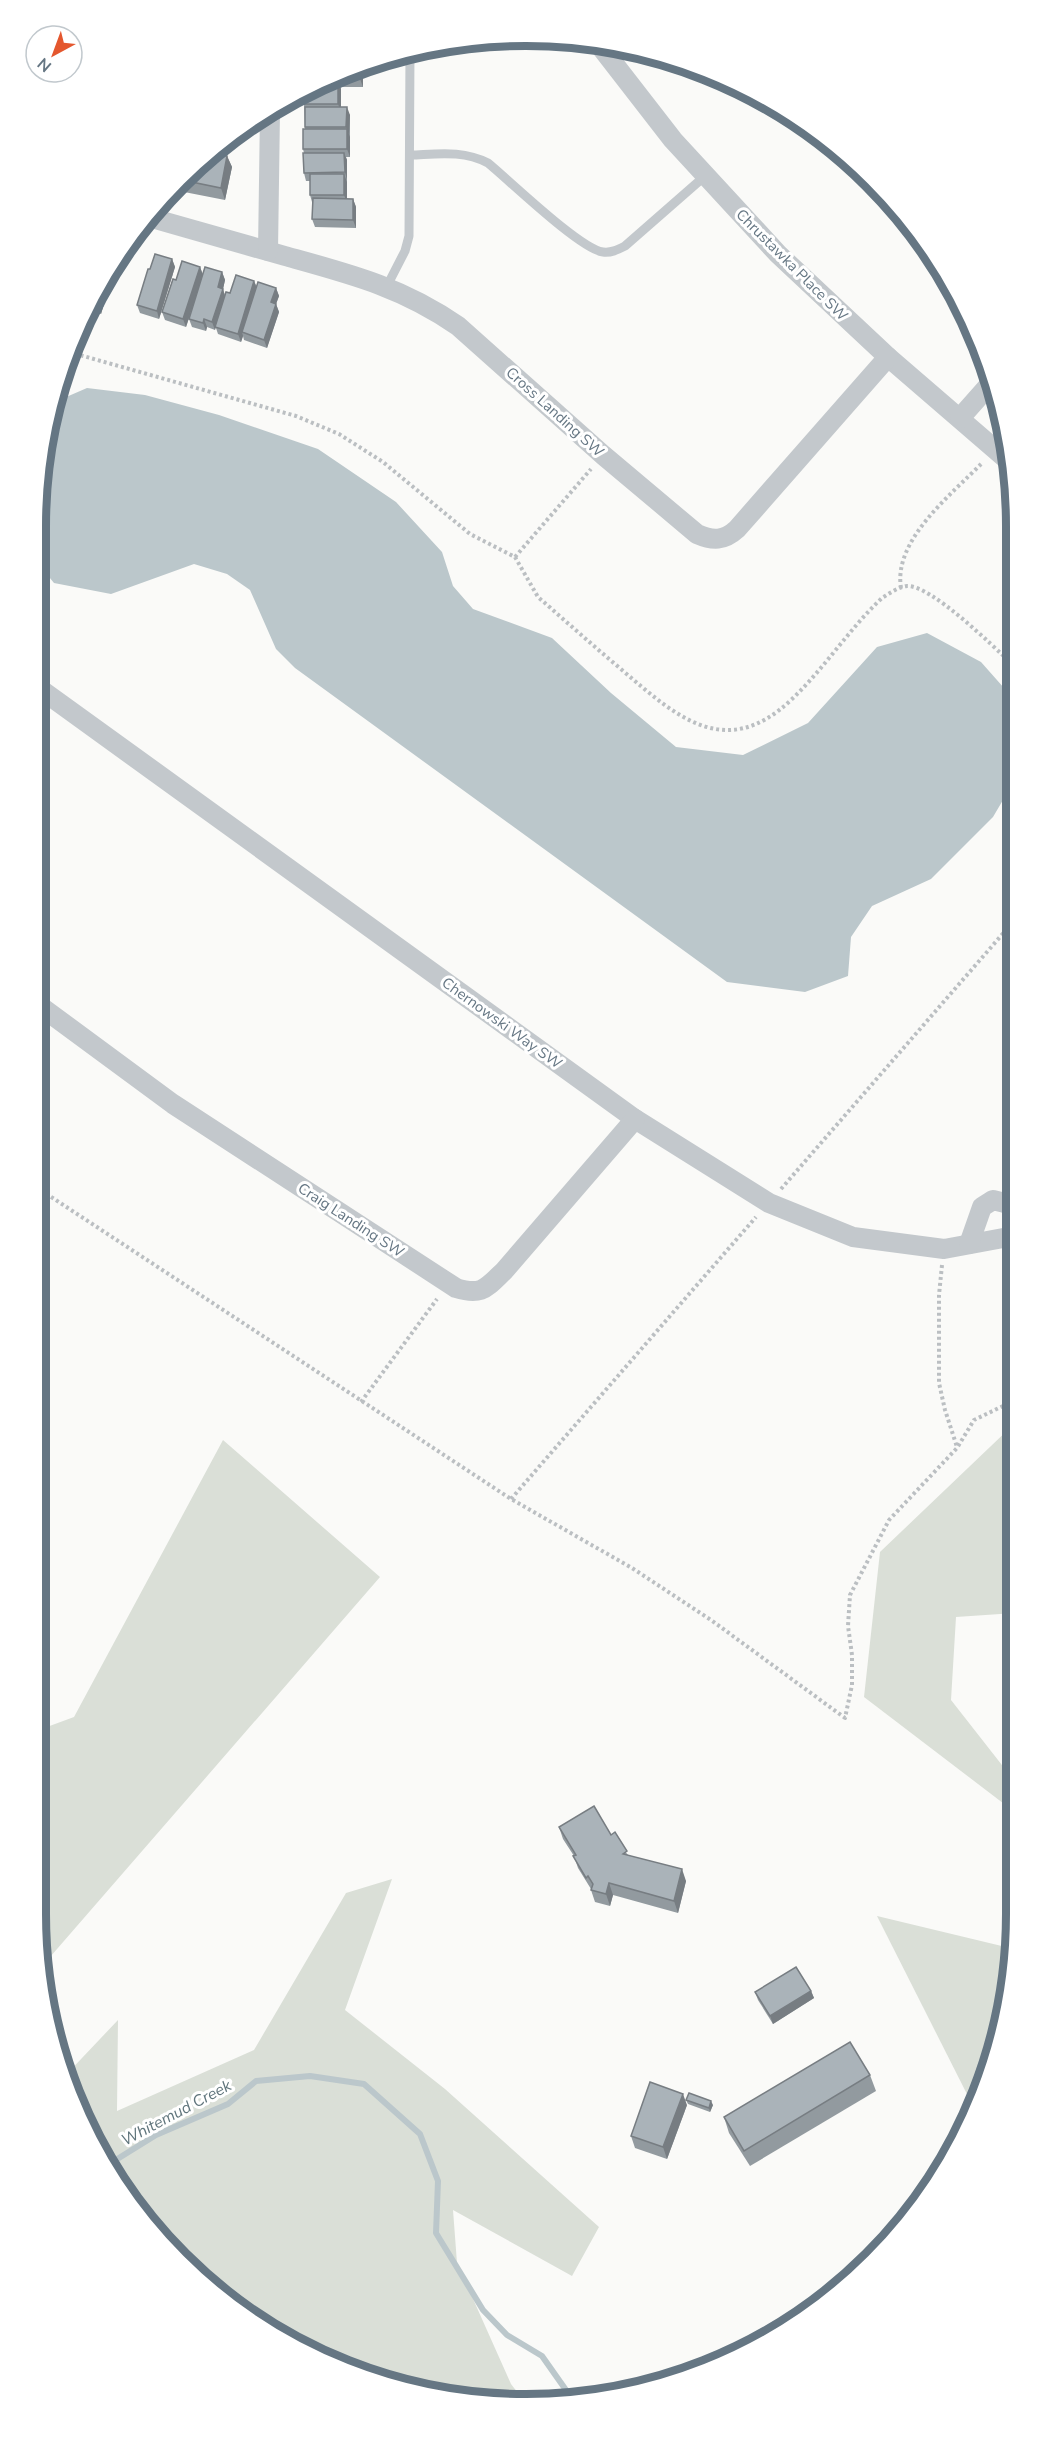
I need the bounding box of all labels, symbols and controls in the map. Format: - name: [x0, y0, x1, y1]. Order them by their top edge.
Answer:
- north arrow: [24, 24, 84, 84]
- text: N: [33, 52, 57, 77]
- street label: Chrustawka Place SW: [732, 205, 853, 326]
- street label: Cross Landing SW: [502, 363, 609, 462]
- street label: Chernowski Way SW: [438, 973, 566, 1074]
- street label: Craig Landing SW: [294, 1178, 408, 1262]
- water label: Whitemud Creek: [117, 2074, 236, 2151]

